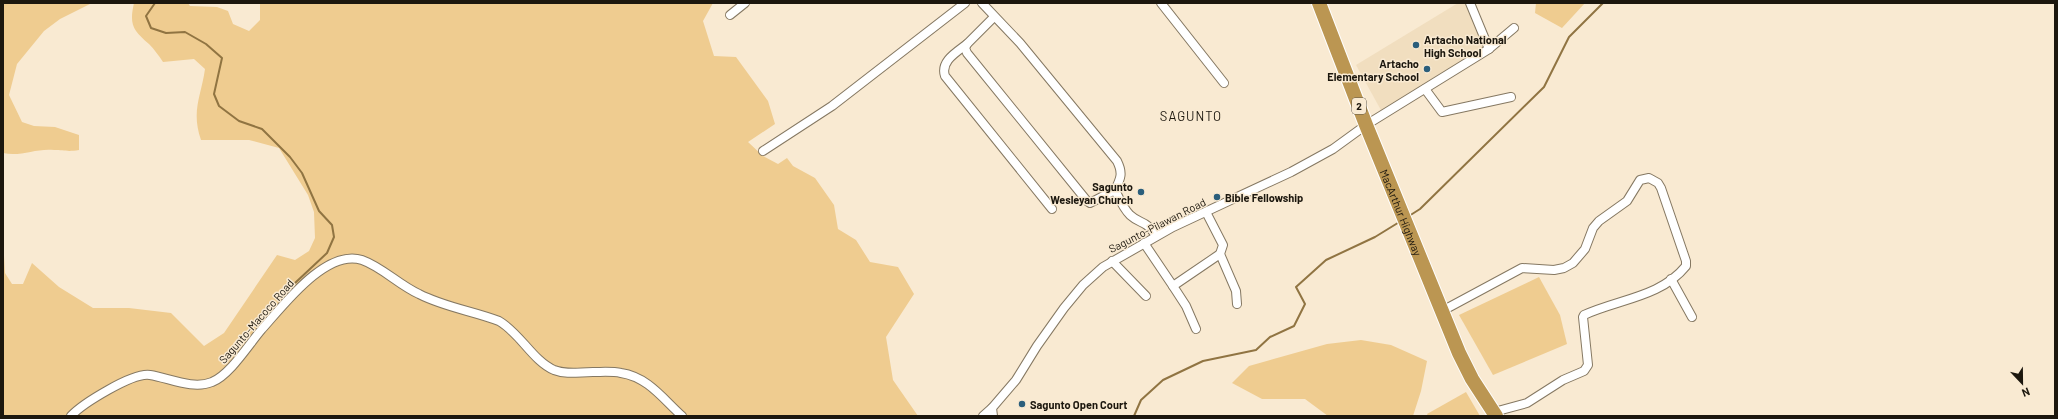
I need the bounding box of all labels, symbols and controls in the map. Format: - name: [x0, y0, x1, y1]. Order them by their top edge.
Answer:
- place label: Artacho National High School: [1424, 33, 1507, 59]
- marker: Artacho National High School: [1411, 40, 1421, 50]
- place label: Artacho Elementary School: [1327, 57, 1419, 83]
- marker: Artacho Elementary School: [1422, 64, 1432, 74]
- road number: 2: [1352, 98, 1366, 114]
- district label: SAGUNTO: [1160, 108, 1222, 124]
- street label: MacArthur Highway: [1378, 167, 1425, 257]
- place label: Sagunto Wesleyan Church: [1050, 180, 1133, 206]
- marker: Sagunto Wesleyan Church: [1136, 187, 1146, 197]
- place label: Bible Fellowship: [1225, 191, 1303, 204]
- marker: Bible Fellowship: [1212, 192, 1222, 202]
- street label: Sagunto-Pilawan Road: [1106, 195, 1208, 255]
- street label: Sagunto-Macoco Road: [216, 276, 296, 366]
- north arrow: [2002, 363, 2042, 403]
- text: N: [2020, 385, 2032, 400]
- place label: Sagunto Open Court: [1030, 398, 1127, 411]
- marker: Sagunto Open Court: [1017, 399, 1027, 409]

